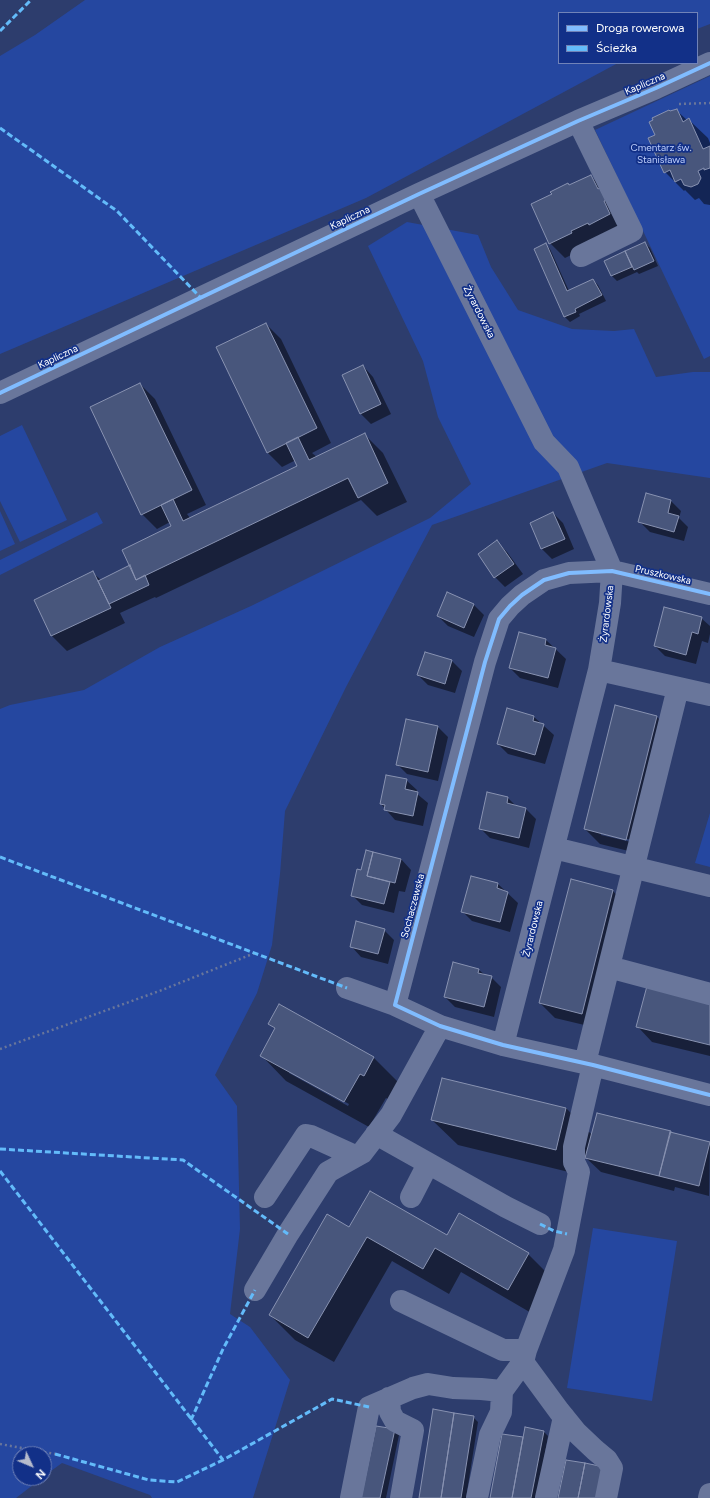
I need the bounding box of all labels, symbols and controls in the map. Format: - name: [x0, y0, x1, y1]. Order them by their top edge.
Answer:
- legend: [558, 12, 698, 64]
- text: Droga rowerowa: [596, 21, 684, 35]
- text: Ścieżka: [596, 41, 637, 55]
- street label: Kapliczna: [623, 70, 667, 98]
- park label: Cmentarz św. Stanisława: [631, 142, 691, 166]
- street label: Kapliczna: [328, 204, 372, 232]
- street label: Żyrardowska: [461, 284, 497, 340]
- street label: Kapliczna: [36, 343, 80, 371]
- street label: Pruszkowska: [634, 563, 692, 587]
- street label: Żyrardowska: [598, 585, 616, 643]
- street label: Sochaczewska: [399, 873, 427, 939]
- street label: Żyrardowska: [520, 900, 546, 958]
- north arrow: [12, 1446, 52, 1486]
- text: N: [33, 1466, 48, 1482]

